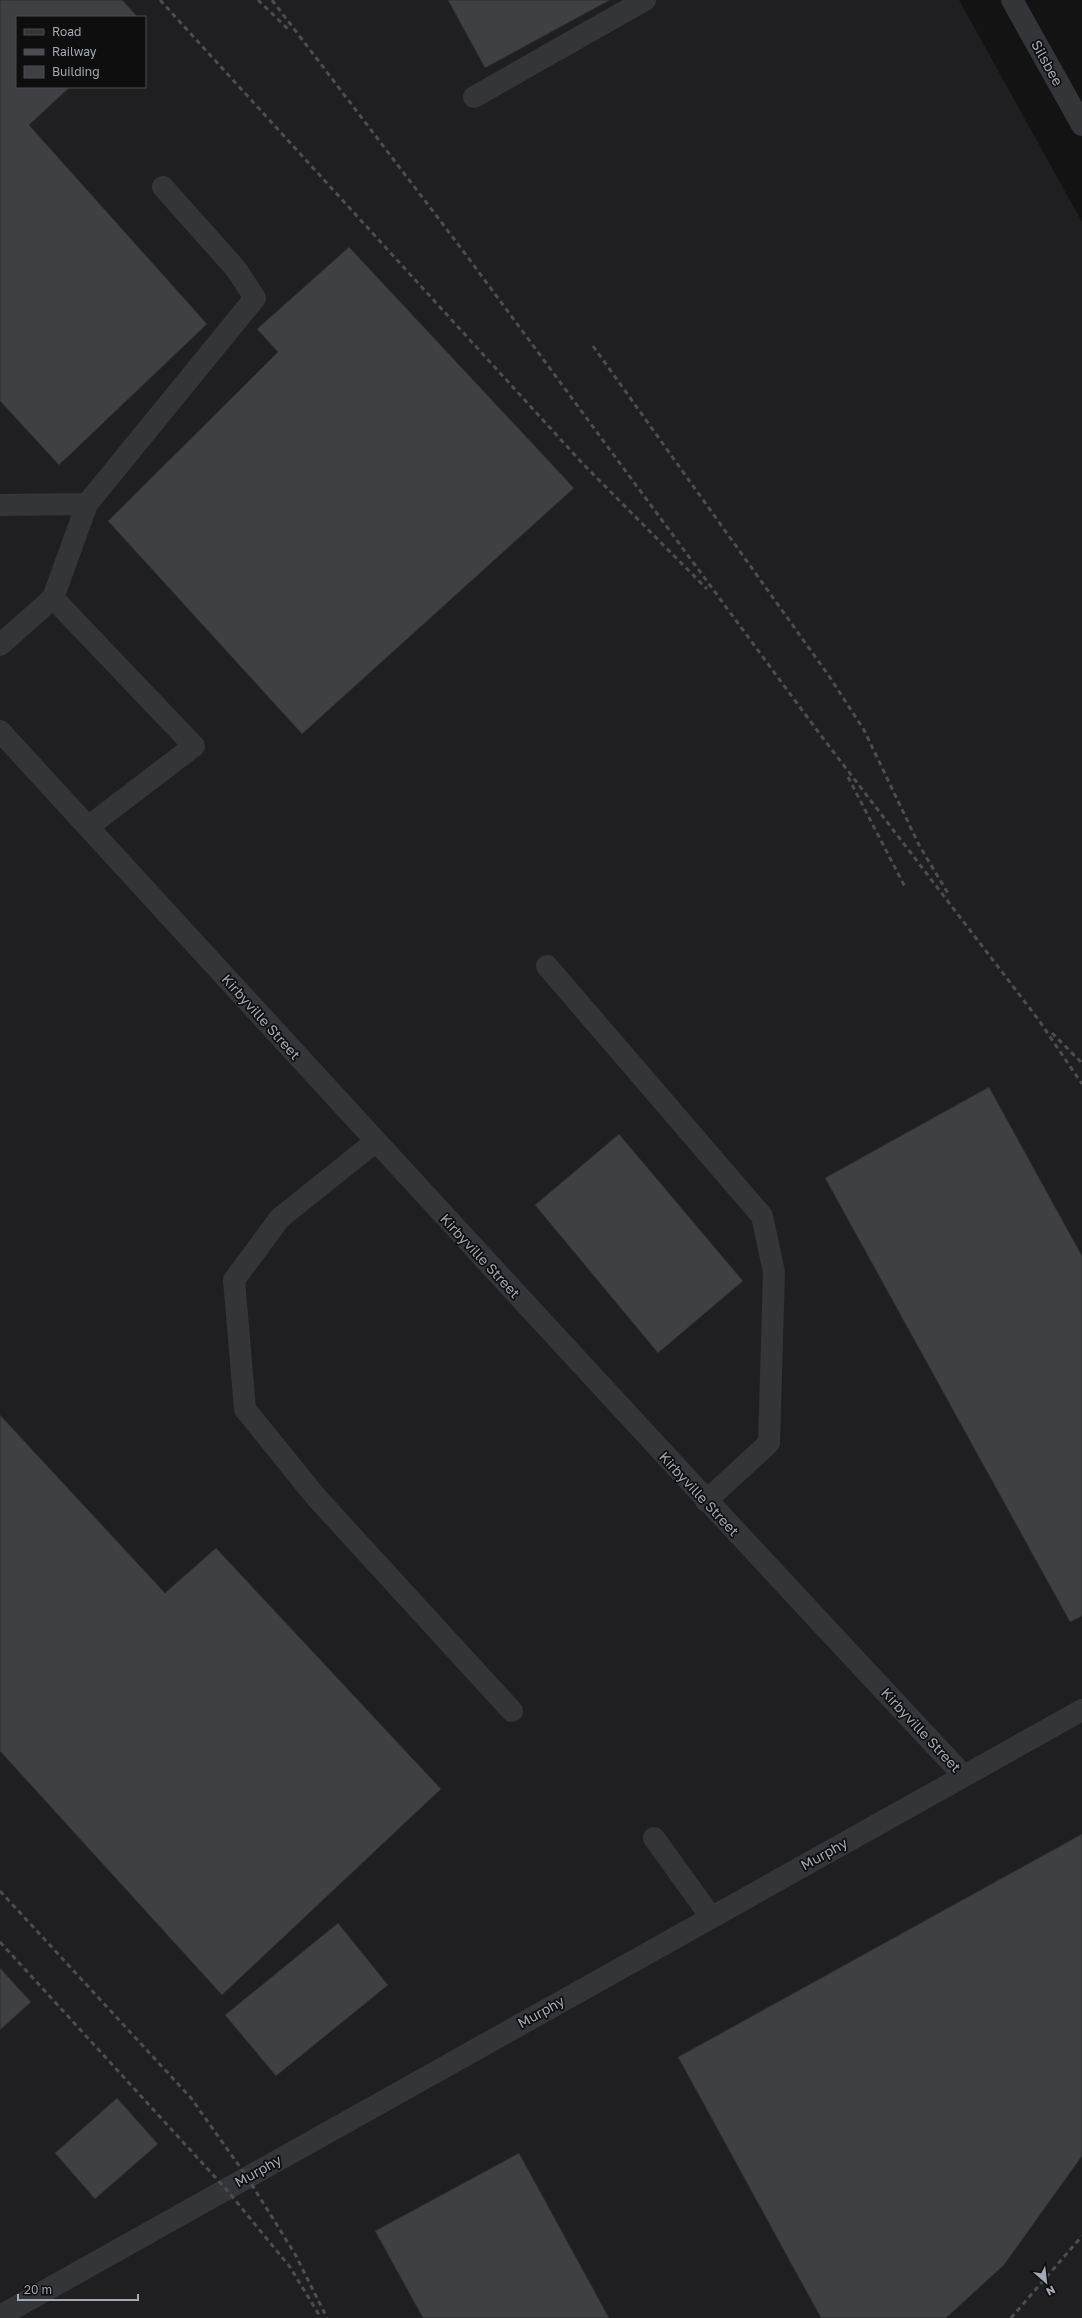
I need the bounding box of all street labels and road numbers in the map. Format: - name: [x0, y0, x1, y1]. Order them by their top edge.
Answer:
- street label: Silsbee: [1028, 37, 1067, 89]
- street label: Kirbyville Street: [219, 970, 304, 1063]
- street label: Kirbyville Street: [437, 1210, 524, 1301]
- street label: Kirbyville Street: [656, 1448, 743, 1539]
- street label: Kirbyville Street: [878, 1684, 965, 1775]
- street label: Murphy: [797, 1834, 850, 1873]
- street label: Murphy: [514, 1992, 567, 2031]
- street label: Murphy: [231, 2151, 284, 2190]

